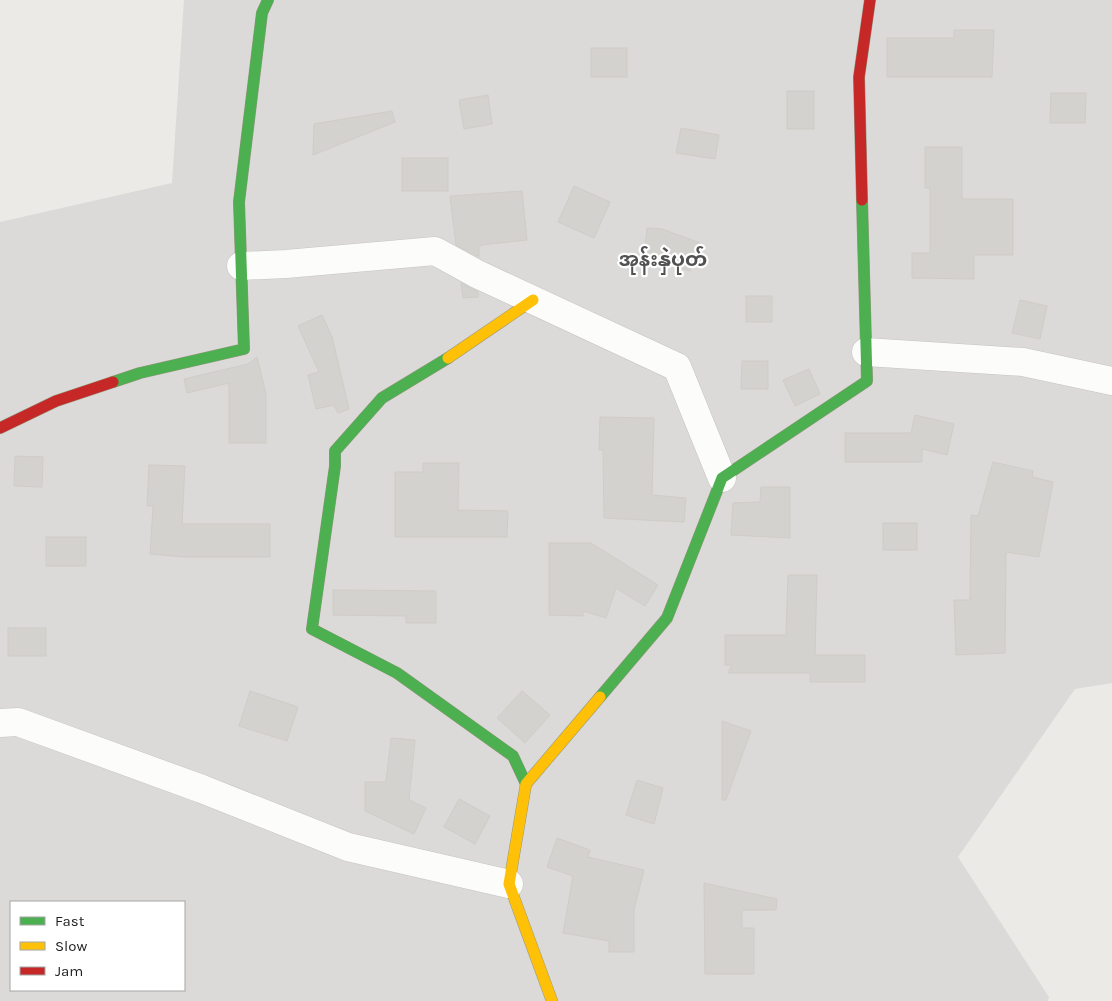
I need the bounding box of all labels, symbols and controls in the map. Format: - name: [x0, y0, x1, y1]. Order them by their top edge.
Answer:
- district label: အုန်းနှဲပုတ်: [619, 246, 707, 275]
- legend: [10, 901, 185, 991]
- text: Fast: [55, 912, 85, 930]
- text: Slow: [55, 937, 87, 955]
- text: Jam: [55, 962, 83, 980]

